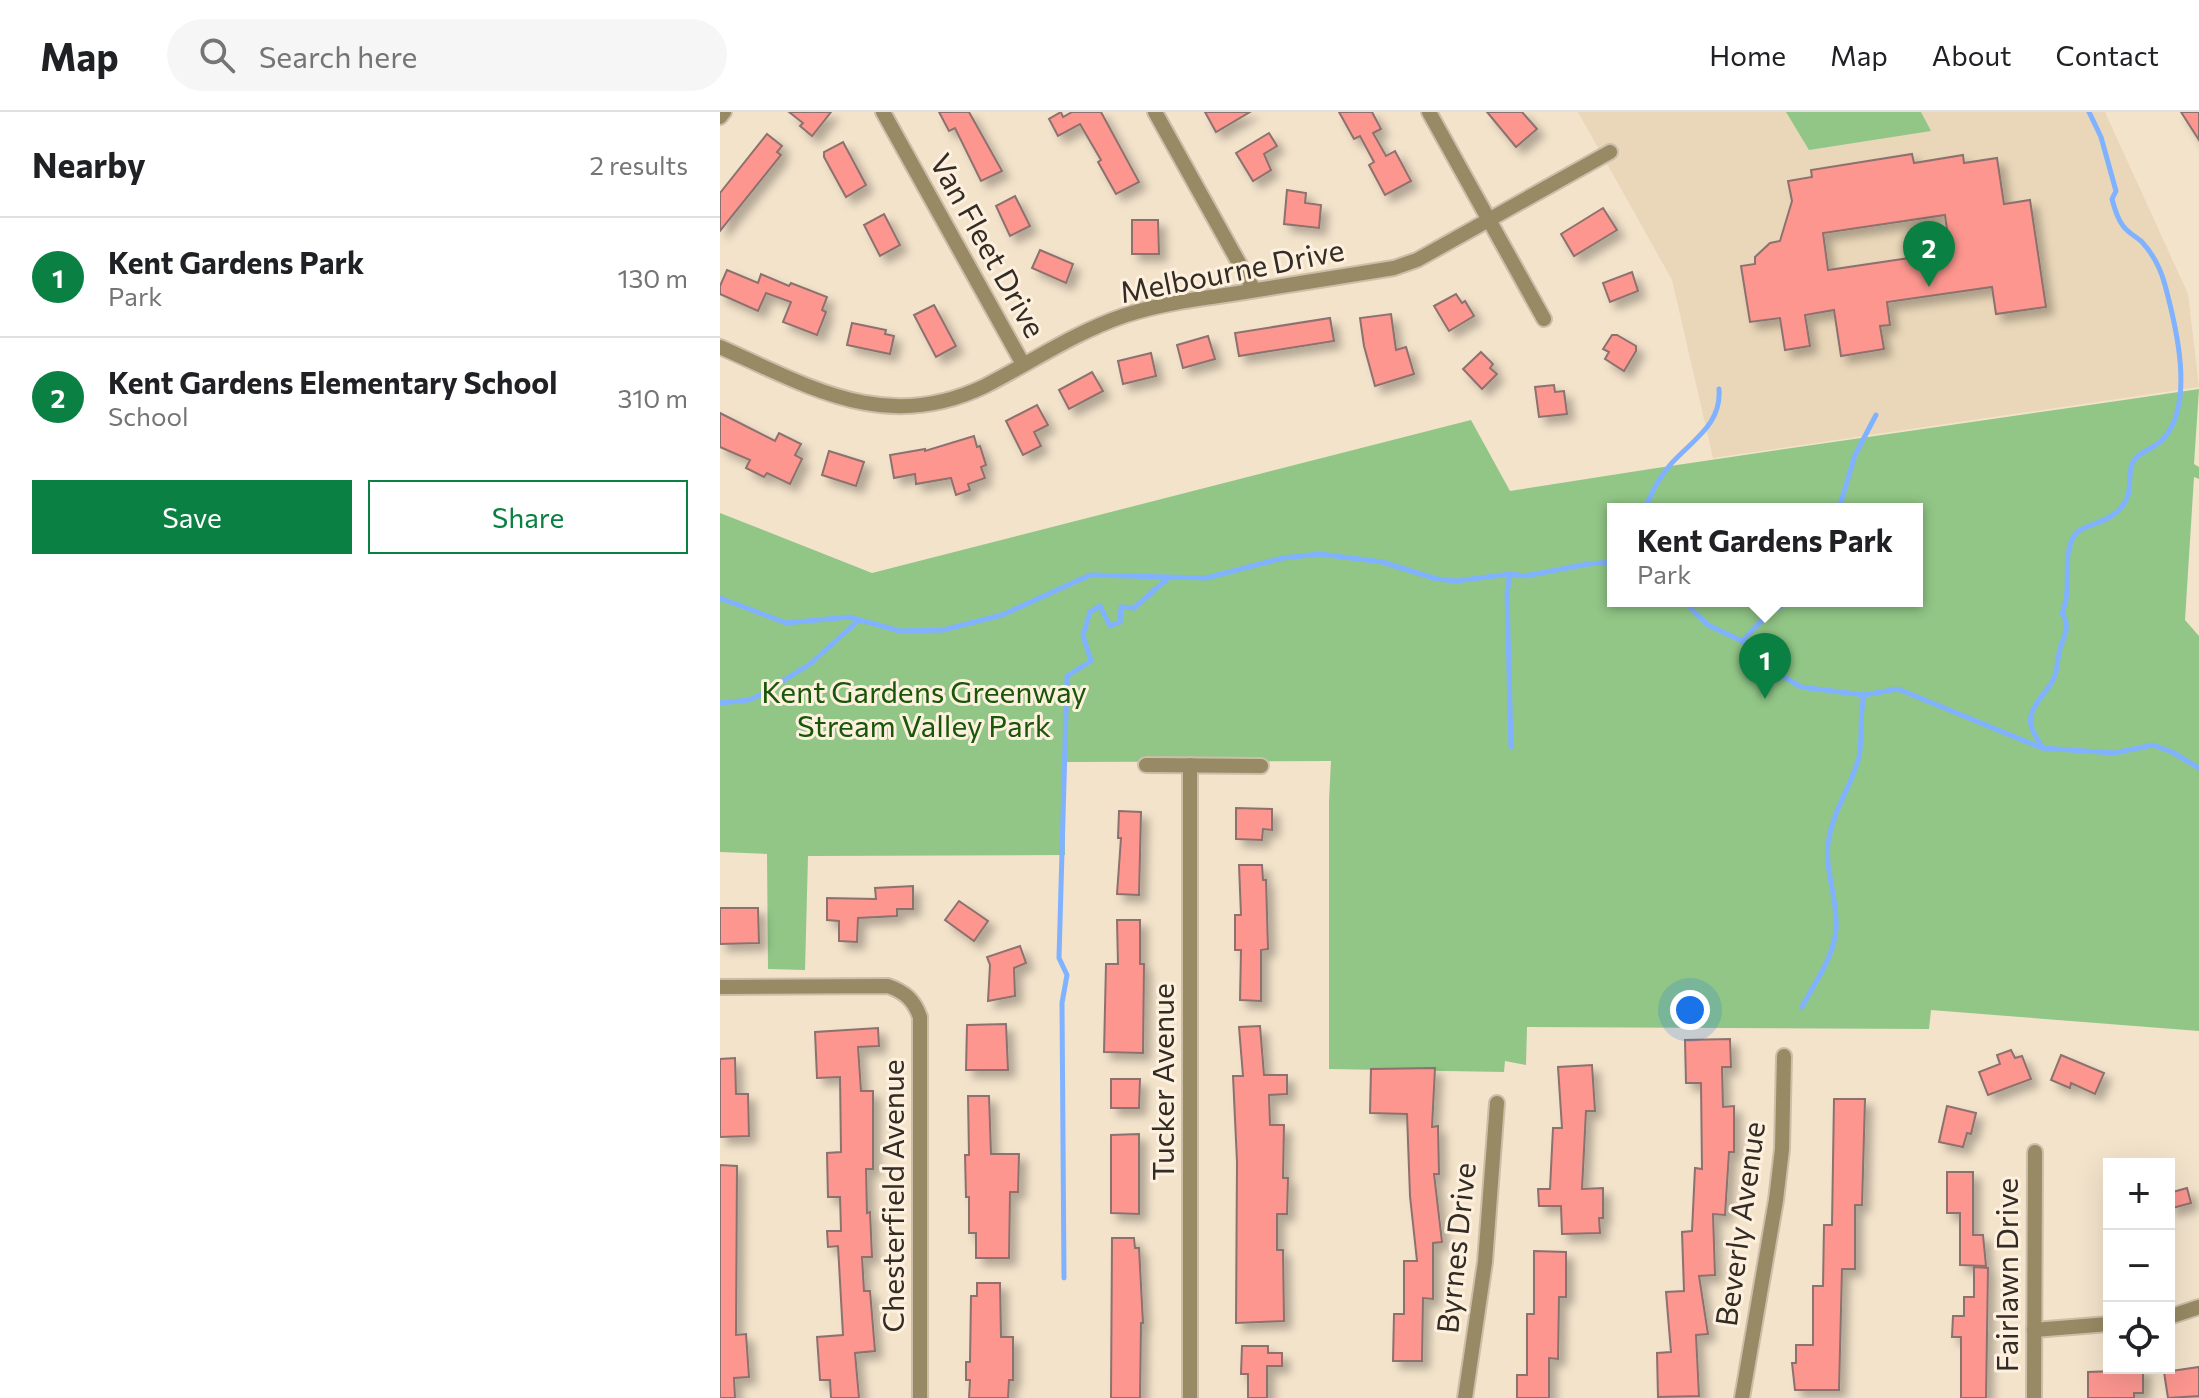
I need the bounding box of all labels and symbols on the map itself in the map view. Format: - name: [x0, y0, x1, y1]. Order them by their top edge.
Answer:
- street label: Van Fleet Drive: [923, 146, 1055, 343]
- pin: 2: [1903, 221, 1955, 287]
- street label: Melbourne Drive: [1116, 230, 1347, 309]
- pin: 1: [1739, 633, 1791, 699]
- park label: Kent Gardens Greenway Stream Valley Park: [761, 672, 1087, 743]
- street label: Tucker Avenue: [1143, 983, 1180, 1181]
- your location: [1670, 990, 1710, 1030]
- street label: Chesterfield Avenue: [873, 1059, 910, 1333]
- street label: Beverly Avenue: [1706, 1119, 1771, 1328]
- street label: Byrnes Drive: [1427, 1160, 1482, 1335]
- street label: Fairlawn Drive: [1987, 1178, 2024, 1372]

